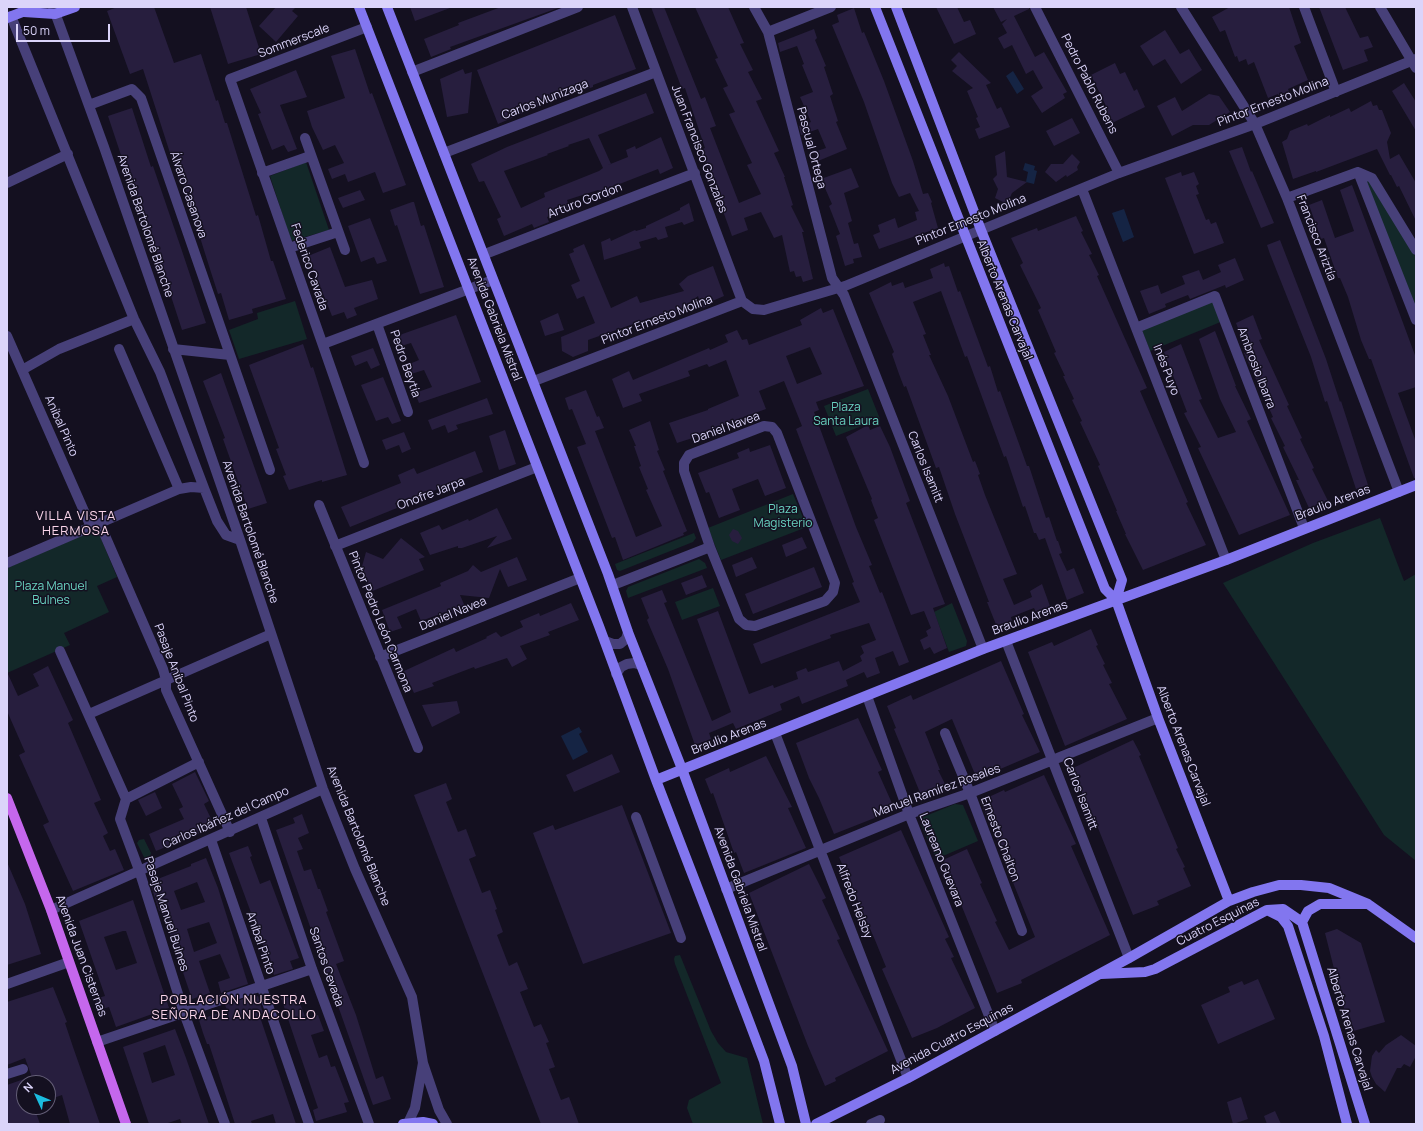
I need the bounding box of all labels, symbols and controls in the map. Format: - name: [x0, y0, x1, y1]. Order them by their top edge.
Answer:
- scale bar: [18, 16, 112, 42]
- street label: Sommerscale: [256, 21, 332, 61]
- text: 50 m: [23, 22, 50, 39]
- street label: Pedro Pablo Rubens: [1058, 32, 1120, 136]
- street label: Pintor Ernesto Molina: [1215, 74, 1331, 130]
- street label: Carlos Munizaga: [500, 77, 590, 123]
- street label: Juan Francisco Gonzales: [668, 83, 730, 215]
- street label: Pascual Ortega: [793, 106, 829, 190]
- street label: Álvaro Casanova: [166, 150, 210, 240]
- street label: Avenida Bartolomé Blanche: [114, 153, 176, 299]
- street label: Arturo Gordon: [546, 180, 624, 222]
- street label: Pintor Ernesto Molina: [914, 191, 1028, 249]
- street label: Francisco Ariztía: [1293, 193, 1339, 283]
- street label: Federico Cavada: [287, 222, 331, 312]
- street label: Alberto Arenas Carvajal: [973, 238, 1035, 362]
- street label: Avenida Gabriela Mistral: [464, 255, 524, 383]
- street label: Pintor Ernesto Molina: [599, 292, 715, 348]
- street label: Ambrosio Ibarra: [1234, 325, 1278, 411]
- street label: Pedro Beytía: [387, 328, 423, 400]
- street label: Inés Puyo: [1150, 343, 1182, 397]
- street label: Aníbal Pinto: [41, 393, 81, 459]
- park label: Plaza Santa Laura: [813, 401, 879, 429]
- street label: Daniel Navea: [690, 409, 762, 447]
- street label: Carlos Isamitt: [904, 429, 946, 505]
- street label: Avenida Bartolomé Blanche: [219, 459, 281, 605]
- street label: Onofre Jarpa: [395, 475, 467, 513]
- street label: Braulio Arenas: [1294, 482, 1372, 524]
- park label: Plaza Magisterio: [754, 503, 812, 531]
- district label: VILLA VISTA HERMOSA: [36, 508, 116, 539]
- street label: Pintor Pedro León Carmona: [345, 549, 415, 695]
- park label: Plaza Manuel Bulnes: [15, 580, 87, 608]
- street label: Daniel Navea: [417, 594, 489, 634]
- street label: Braulio Arenas: [990, 598, 1070, 638]
- street label: Pasaje Aníbal Pinto: [151, 622, 201, 724]
- street label: Alberto Arenas Carvajal: [1153, 683, 1213, 809]
- street label: Braulio Arenas: [690, 716, 768, 758]
- street label: Carlos Isamitt: [1060, 756, 1100, 832]
- street label: Manuel Ramírez Rosales: [872, 761, 1002, 821]
- street label: Avenida Bartolomé Blanche: [323, 764, 393, 908]
- street label: Carlos Ibáñez del Campo: [161, 784, 291, 852]
- street label: Ernesto Chalton: [977, 795, 1023, 883]
- street label: Laureano Guevara: [916, 811, 966, 909]
- street label: Avenida Gabriela Mistral: [711, 825, 769, 953]
- street label: Pasaje Manuel Bulnes: [141, 855, 191, 973]
- street label: Alfredo Helsby: [833, 861, 875, 941]
- street label: Avenida Juan Cisternas: [52, 893, 110, 1019]
- street label: Cuatro Esquinas: [1174, 895, 1262, 949]
- street label: Aníbal Pinto: [243, 910, 277, 976]
- street label: Santos Cevada: [306, 925, 346, 1009]
- street label: Alberto Arenas Carvajal: [1323, 965, 1375, 1093]
- district label: POBLACIÓN NUESTRA SEÑORA DE ANDACOLLO: [151, 992, 317, 1023]
- street label: Avenida Cuatro Esquinas: [888, 1000, 1016, 1078]
- north arrow: [16, 1075, 56, 1115]
- text: N: [20, 1079, 36, 1095]

